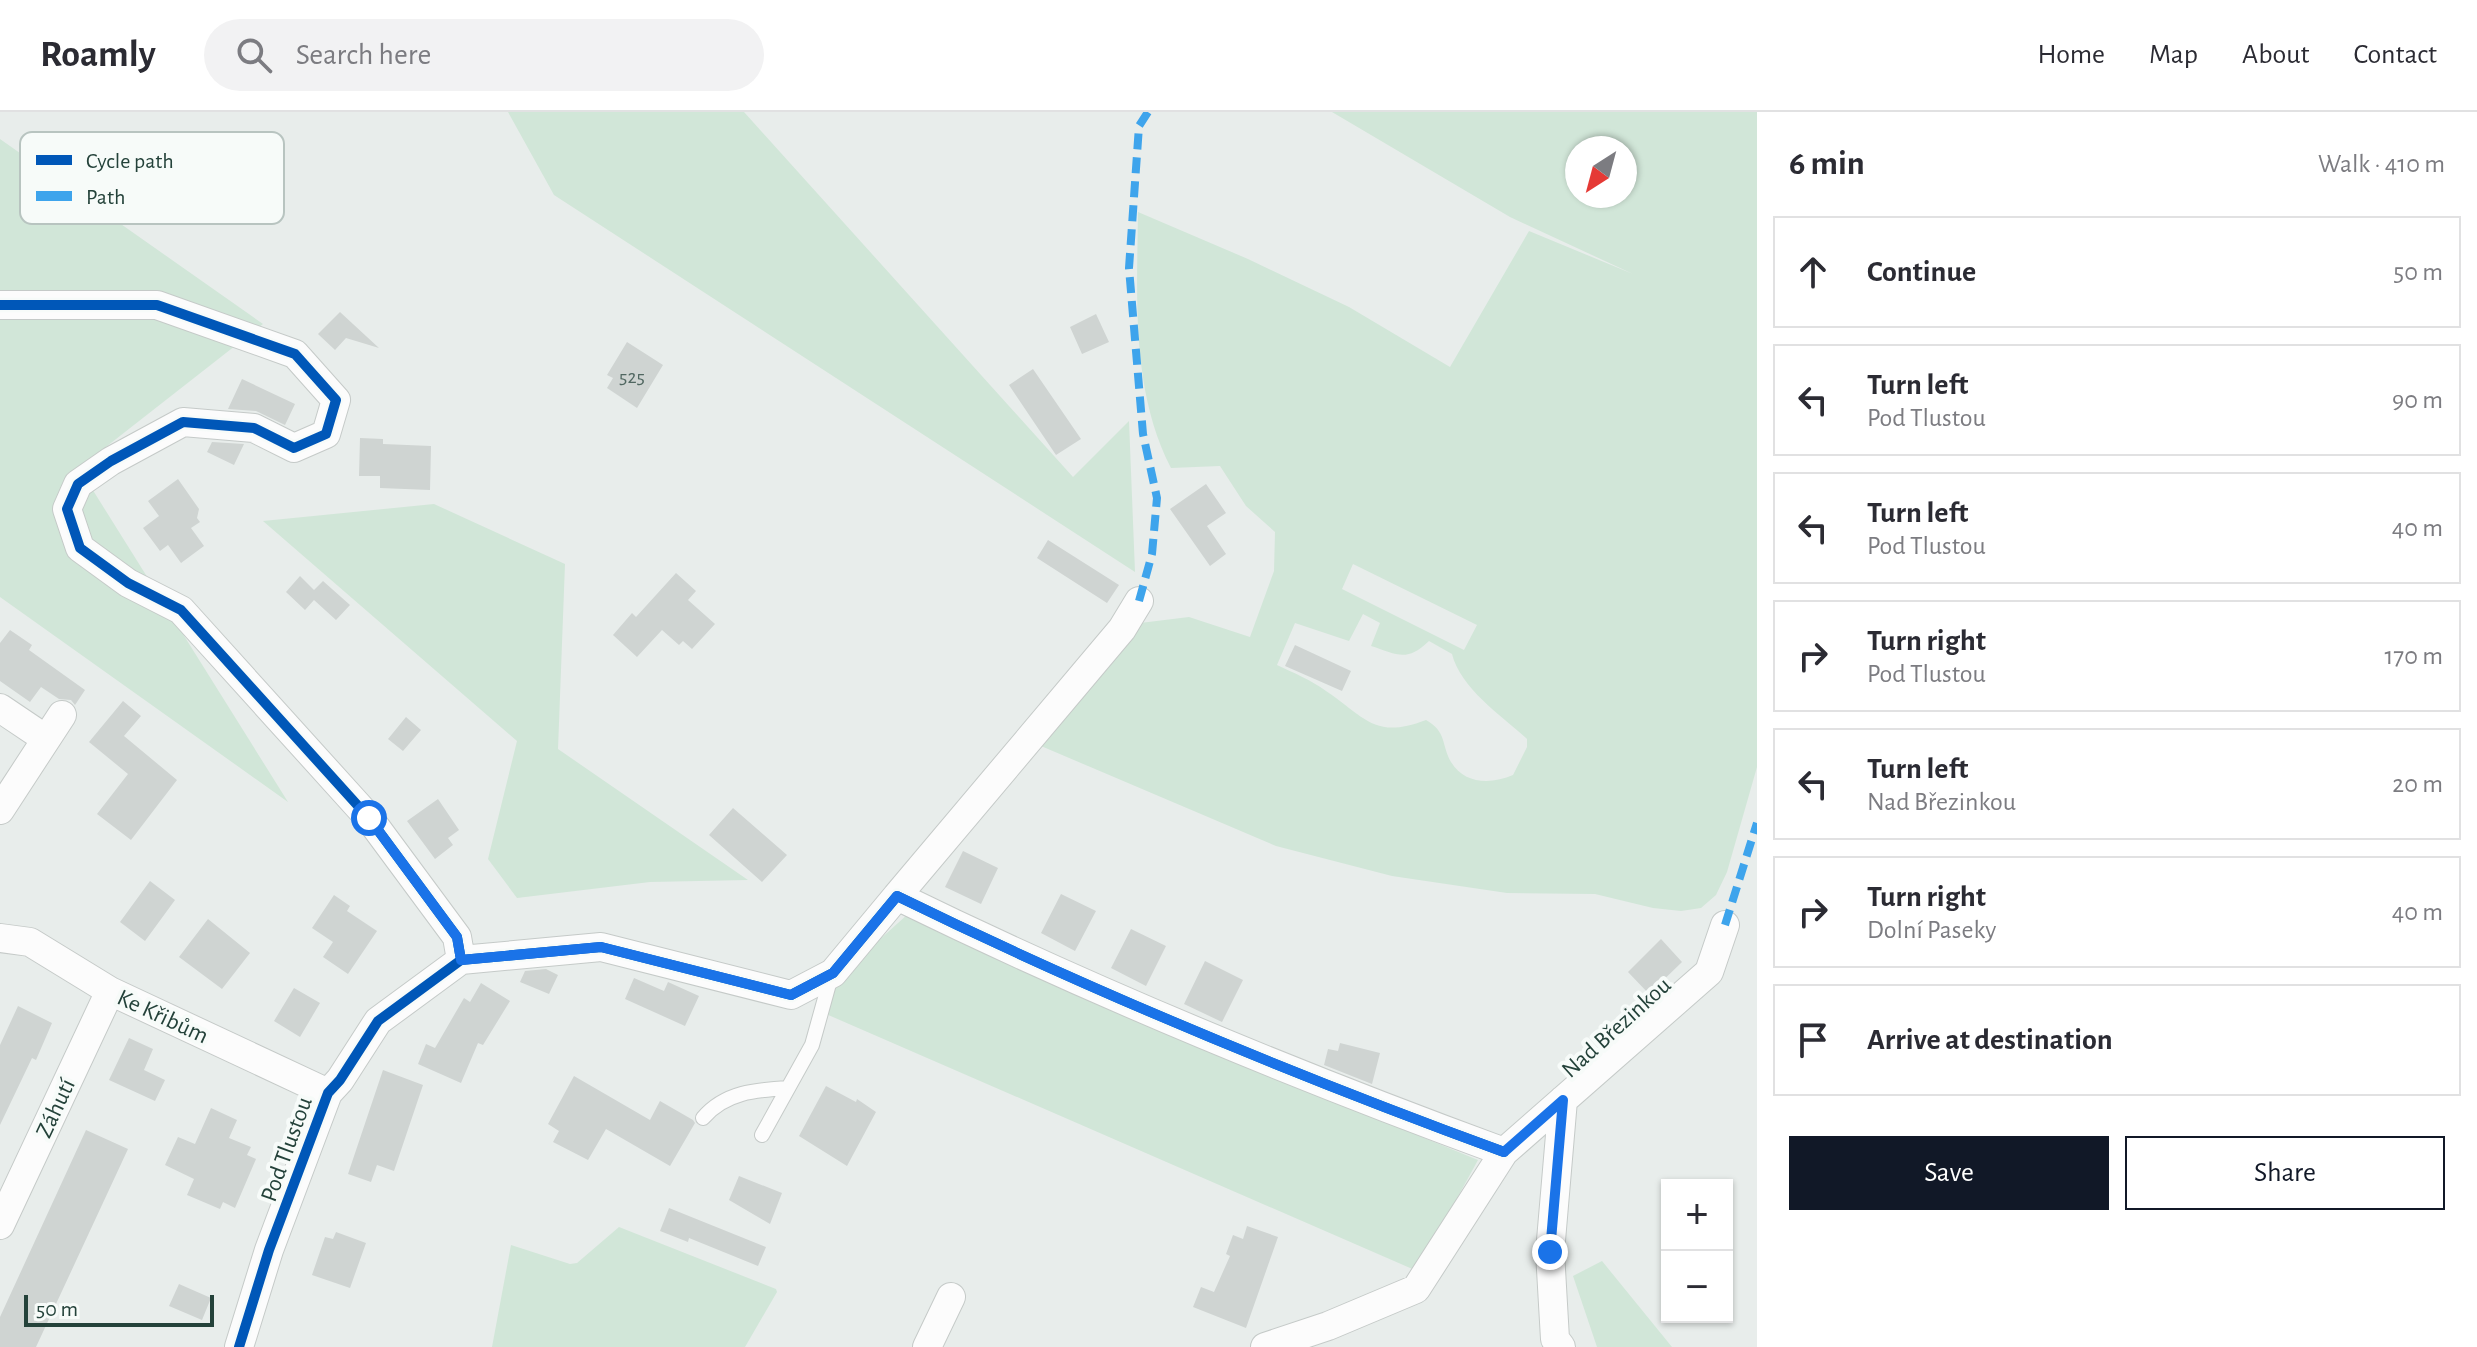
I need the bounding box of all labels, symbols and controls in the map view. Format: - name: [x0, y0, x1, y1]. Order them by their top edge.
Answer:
- search box: [204, 19, 764, 91]
- icon: search: [232, 33, 276, 77]
- text: Roamly: [40, 36, 156, 74]
- text: Search here: [296, 40, 431, 70]
- text: Home: [2038, 41, 2105, 69]
- text: Map: [2149, 41, 2198, 69]
- text: About: [2242, 41, 2310, 69]
- text: Contact: [2354, 41, 2437, 69]
- legend: [20, 132, 284, 224]
- north arrow: [1565, 136, 1637, 208]
- text: 6 min: [1789, 147, 1865, 181]
- text: Cycle path: [86, 150, 174, 172]
- text: Walk · 410 m: [2318, 151, 2445, 177]
- text: Path: [86, 186, 126, 208]
- icon: ahead: [1791, 250, 1835, 294]
- text: Continue: [1867, 257, 1976, 287]
- text: 50 m: [2393, 259, 2443, 285]
- house number: 525: [619, 367, 645, 387]
- text: Turn left: [1867, 370, 1968, 400]
- icon: left: [1791, 378, 1835, 422]
- text: 90 m: [2392, 387, 2443, 413]
- text: Pod Tlustou: [1867, 405, 1986, 431]
- text: Turn left: [1867, 498, 1968, 528]
- icon: left: [1791, 506, 1835, 550]
- text: 40 m: [2392, 515, 2443, 541]
- text: Pod Tlustou: [1867, 533, 1986, 559]
- text: Turn right: [1867, 626, 1986, 656]
- icon: right: [1791, 634, 1835, 678]
- text: 170 m: [2384, 643, 2443, 669]
- text: Pod Tlustou: [1867, 661, 1986, 687]
- text: Turn left: [1867, 754, 1968, 784]
- icon: left: [1791, 762, 1835, 806]
- text: 20 m: [2392, 771, 2443, 797]
- text: Nad Březinkou: [1867, 789, 2016, 815]
- route start: [351, 800, 387, 836]
- text: Turn right: [1867, 882, 1986, 912]
- icon: right: [1791, 890, 1835, 934]
- text: 40 m: [2392, 899, 2443, 925]
- text: Dolní Paseky: [1867, 917, 1996, 943]
- street label: Nad Březinkou: [1558, 973, 1676, 1083]
- street label: Ke Křibům: [113, 985, 212, 1048]
- icon: arrive: [1791, 1018, 1835, 1062]
- text: Arrive at destination: [1867, 1025, 2113, 1055]
- street label: Záhutí: [32, 1075, 80, 1142]
- street label: Pod Tlustou: [257, 1094, 317, 1205]
- button: Save: [1789, 1136, 2109, 1210]
- button: Share: [2125, 1136, 2445, 1210]
- map controls: [1661, 1179, 1733, 1323]
- button: +: [1661, 1179, 1733, 1251]
- route end: [1532, 1234, 1568, 1270]
- button: −: [1661, 1251, 1733, 1323]
- scale bar: [24, 1291, 214, 1327]
- text: 50 m: [36, 1298, 78, 1320]

